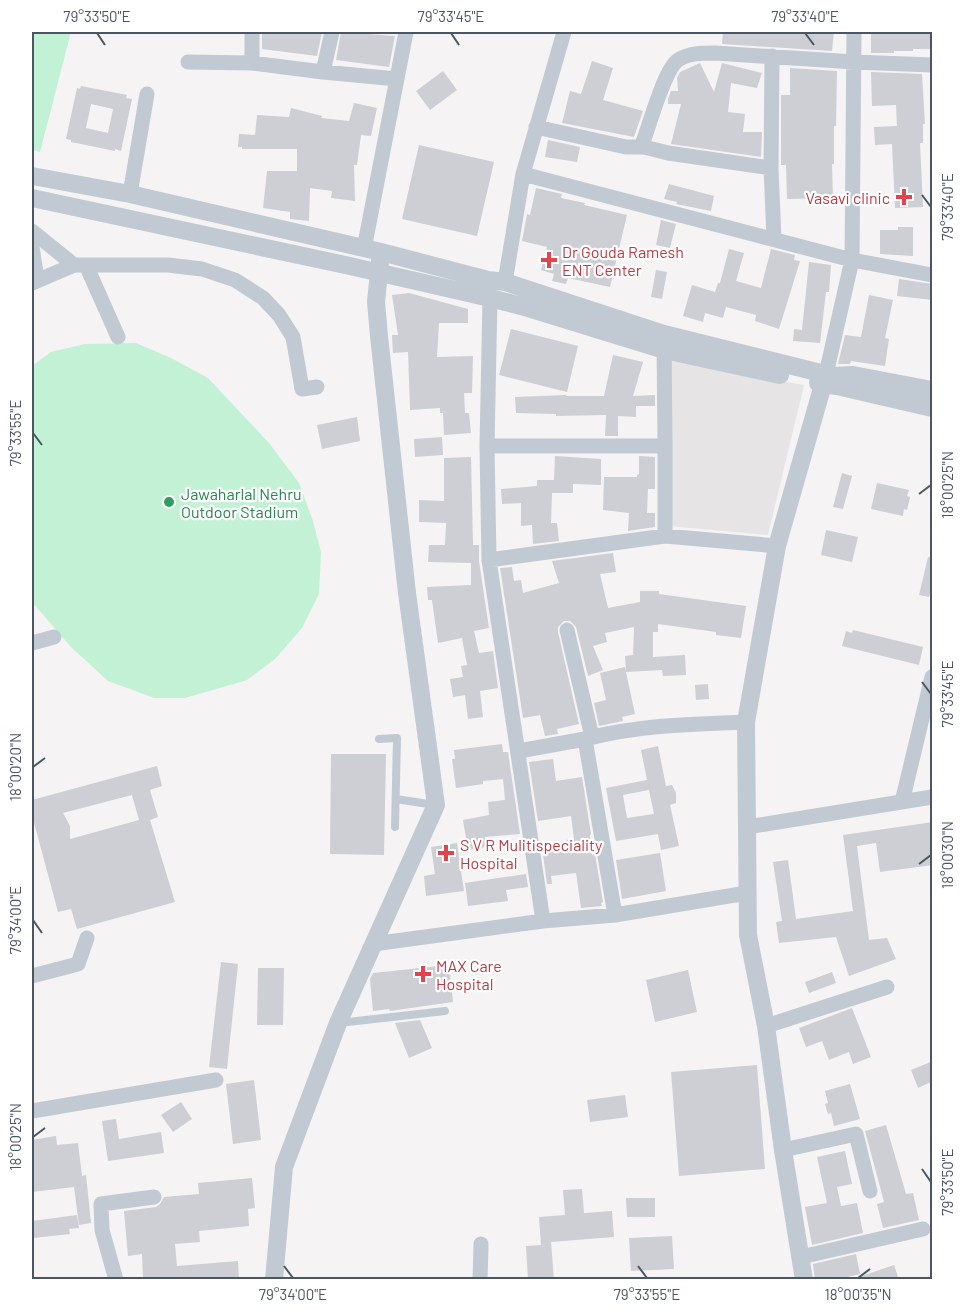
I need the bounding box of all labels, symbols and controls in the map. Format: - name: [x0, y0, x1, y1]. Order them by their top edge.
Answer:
- text: 79°33'50"E: [63, 7, 131, 25]
- text: 79°33'45"E: [418, 7, 484, 25]
- text: 79°33'40"E: [771, 7, 839, 25]
- text: 79°33'40"E: [938, 173, 956, 241]
- place label: Vasavi clinic: [805, 188, 890, 207]
- marker: Vasavi clinic: [895, 188, 913, 206]
- place label: Dr Gouda Ramesh ENT Center: [562, 242, 684, 279]
- marker: Dr Gouda Ramesh ENT Center: [540, 251, 558, 269]
- text: 79°33'55"E: [6, 400, 24, 466]
- text: 18°00'25"N: [938, 451, 956, 519]
- place label: Jawaharlal Nehru Outdoor Stadium: [181, 484, 302, 521]
- marker: Jawaharlal Nehru Outdoor Stadium: [162, 495, 176, 509]
- text: 79°33'45"E: [938, 661, 956, 727]
- text: 18°00'20"N: [6, 733, 24, 801]
- text: 18°00'30"N: [938, 821, 956, 889]
- place label: S V R Mulitispeciality Hospital: [460, 835, 603, 872]
- marker: S V R Mulitispeciality Hospital: [437, 844, 455, 862]
- text: 79°34'00"E: [6, 886, 24, 954]
- place label: MAX Care Hospital: [436, 956, 502, 993]
- marker: MAX Care Hospital: [414, 965, 432, 983]
- text: 18°00'25"N: [6, 1103, 24, 1171]
- text: 79°33'50"E: [938, 1148, 956, 1216]
- text: 79°34'00"E: [259, 1285, 327, 1303]
- text: 79°33'55"E: [614, 1285, 680, 1303]
- text: 18°00'35"N: [824, 1285, 892, 1303]

